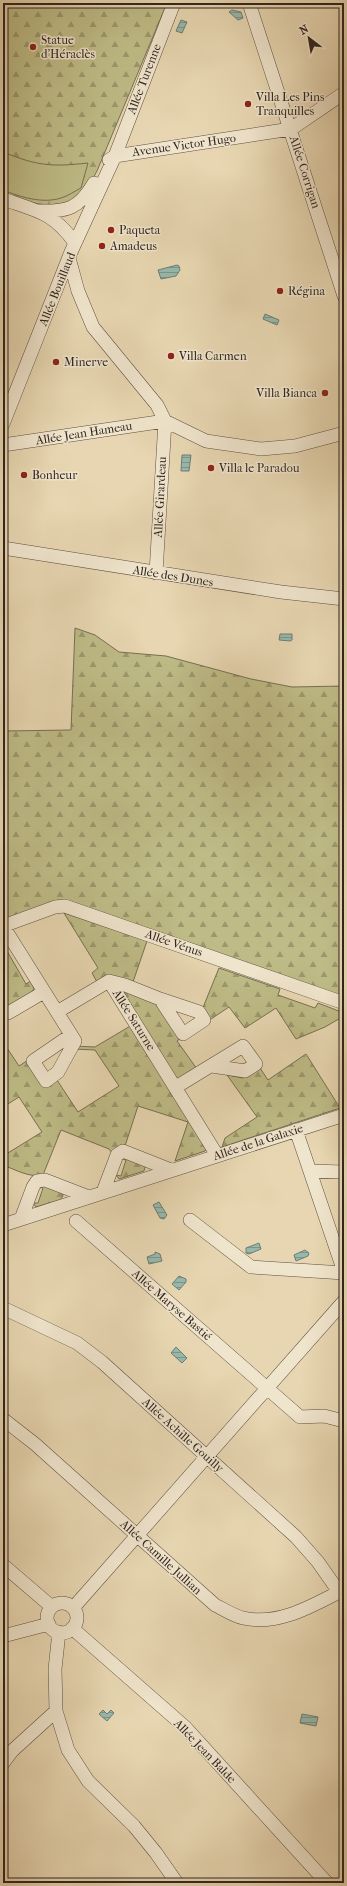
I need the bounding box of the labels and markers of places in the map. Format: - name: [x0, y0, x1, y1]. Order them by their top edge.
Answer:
- place label: Statue d'Héraclès: [41, 33, 95, 61]
- marker: Statue d'Héraclès: [28, 42, 38, 52]
- place label: Villa Les Pins Tranquilles: [255, 90, 325, 118]
- marker: Villa Les Pins Tranquilles: [243, 99, 253, 109]
- place label: Paqueta: [119, 223, 161, 237]
- marker: Paqueta: [106, 225, 116, 235]
- place label: Amadeus: [109, 239, 158, 253]
- marker: Amadeus: [97, 241, 107, 251]
- place label: Régina: [288, 284, 325, 298]
- marker: Régina: [275, 286, 285, 296]
- place label: Villa Carmen: [178, 349, 247, 363]
- marker: Villa Carmen: [166, 351, 176, 361]
- place label: Minerve: [64, 355, 108, 369]
- marker: Minerve: [51, 357, 61, 367]
- place label: Villa Bianca: [255, 386, 317, 400]
- marker: Villa Bianca: [320, 388, 330, 398]
- place label: Villa le Paradou: [218, 461, 300, 475]
- marker: Villa le Paradou: [206, 463, 216, 473]
- place label: Bonheur: [32, 468, 78, 482]
- marker: Bonheur: [19, 470, 29, 480]

